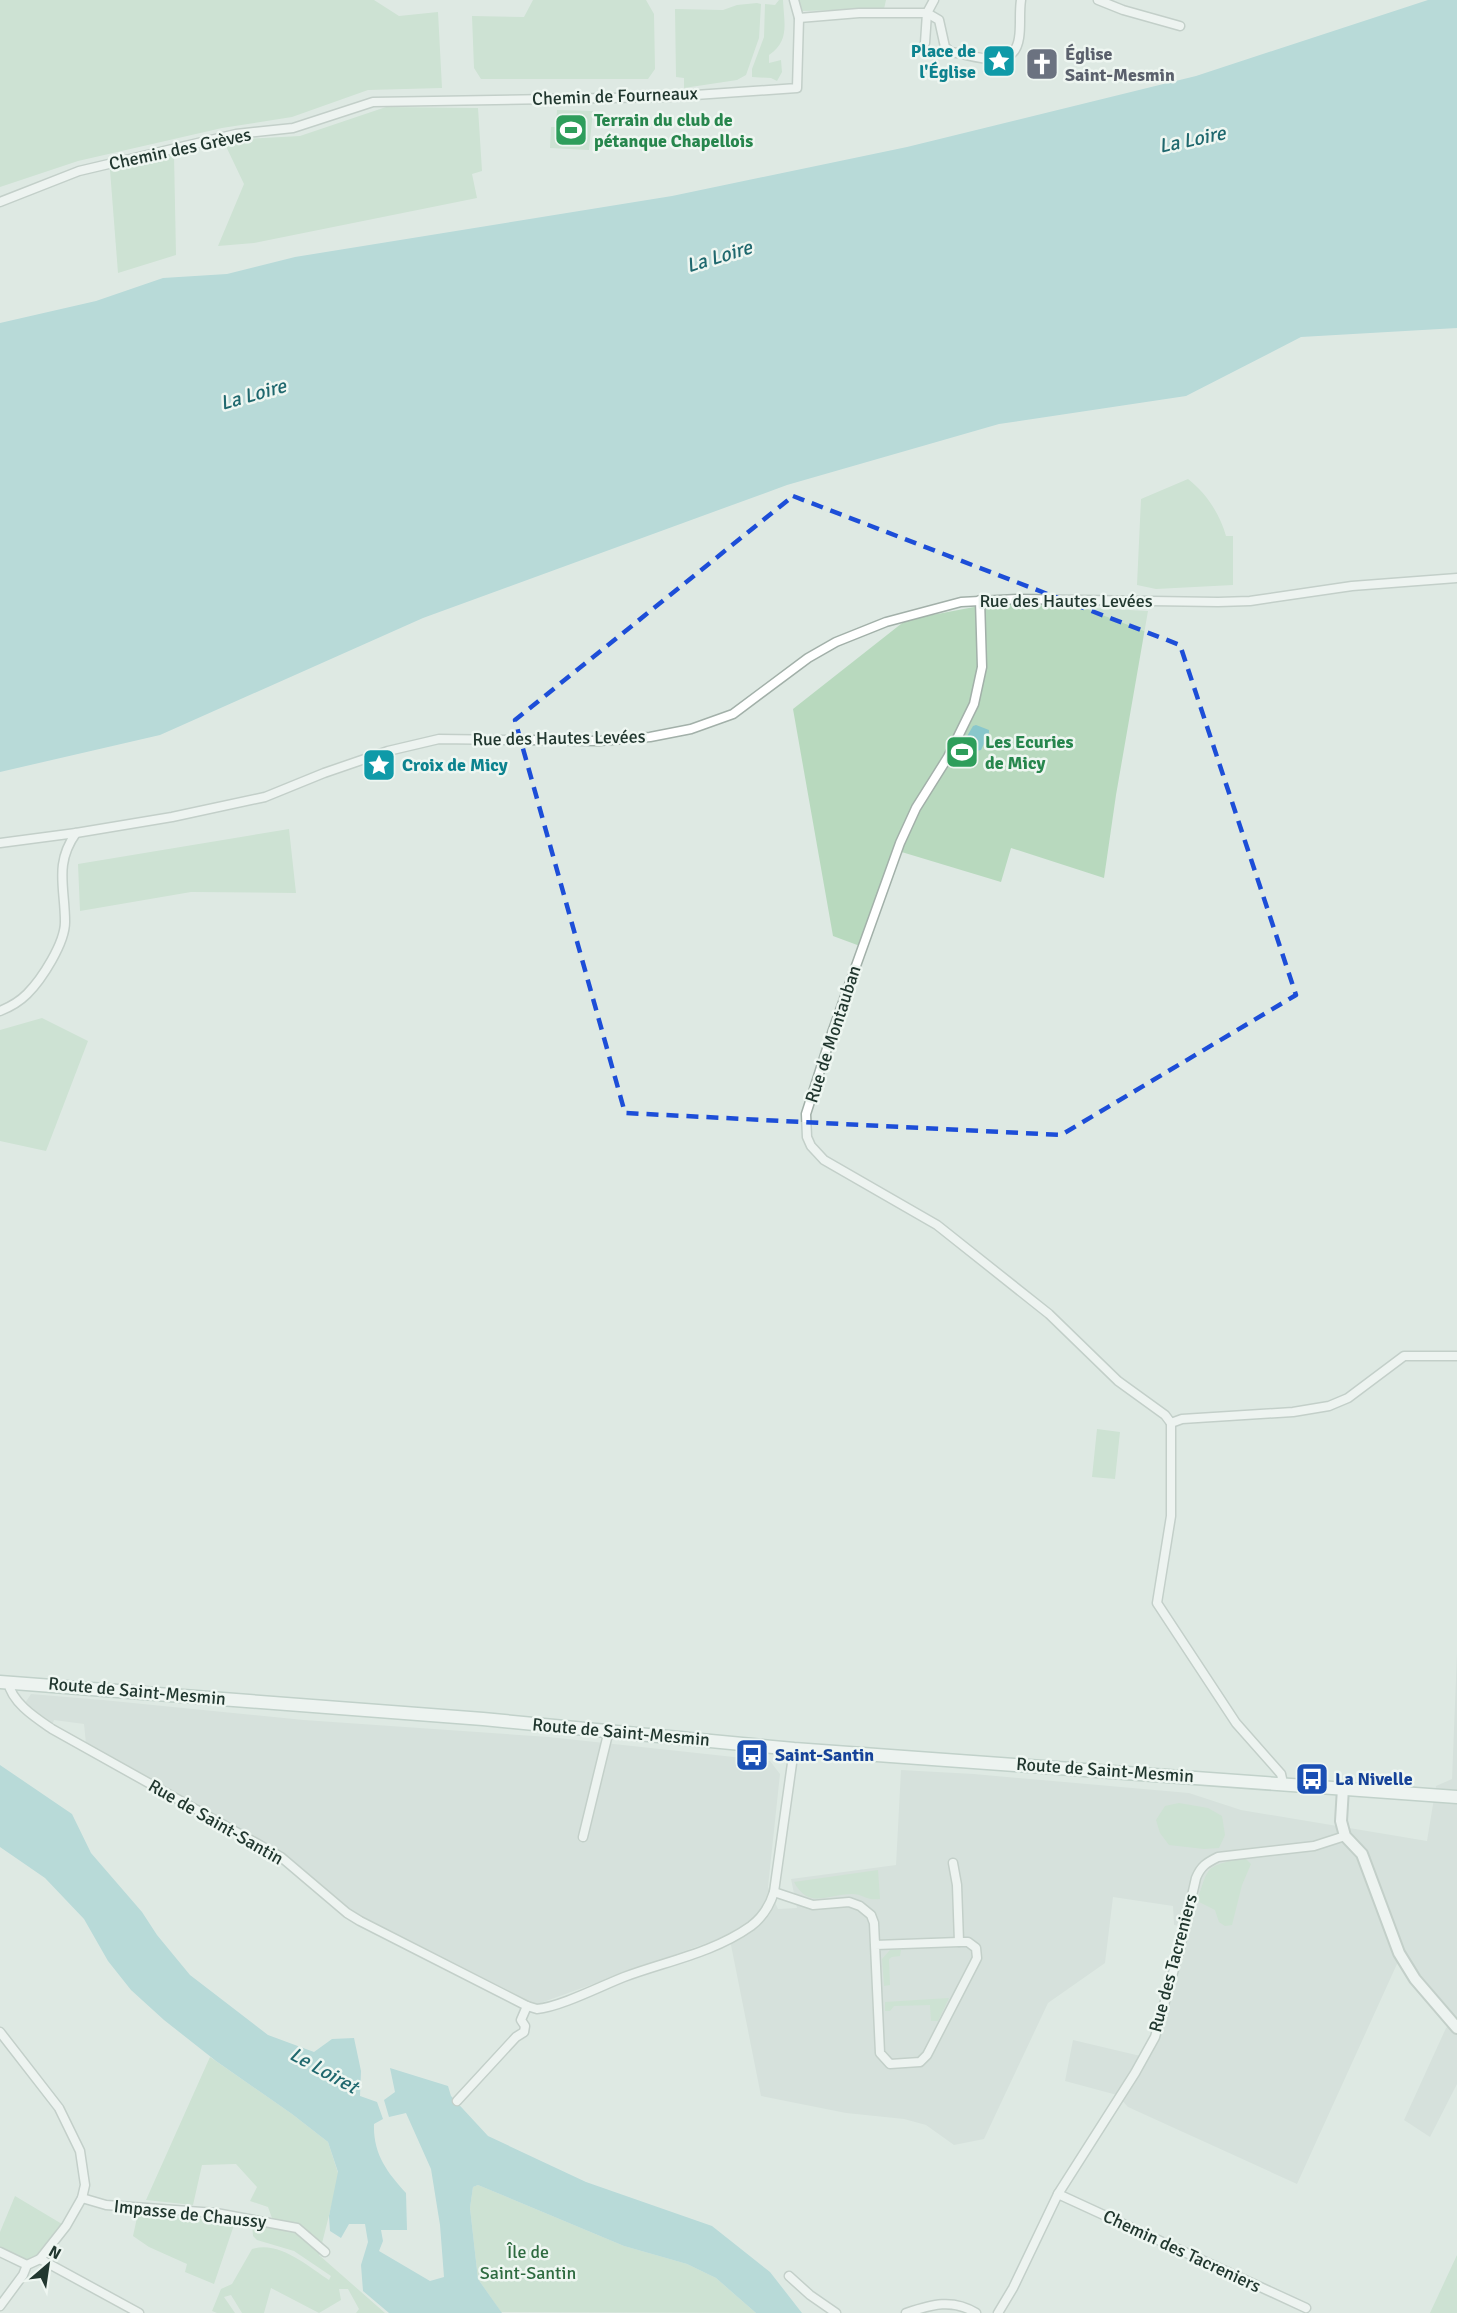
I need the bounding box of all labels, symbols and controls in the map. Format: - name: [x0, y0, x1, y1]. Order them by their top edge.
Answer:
- place label: Place de l'Église: [911, 40, 976, 83]
- place icon: Place de l'Église: [981, 43, 1017, 79]
- place label: Église Saint-Mesmin: [1065, 43, 1175, 86]
- church icon: Église Saint-Mesmin: [1024, 46, 1060, 82]
- street label: Chemin de Fourneaux: [532, 82, 699, 110]
- place label: Terrain du club de pétanque Chapellois: [594, 109, 753, 152]
- sports icon: Terrain du club de pétanque Chapellois: [553, 112, 589, 148]
- water label: La Loire: [1156, 120, 1229, 159]
- street label: Chemin des Grèves: [107, 123, 253, 175]
- water label: La Loire: [683, 234, 756, 278]
- water label: La Loire: [217, 373, 290, 416]
- street label: Rue des Hautes Levées: [979, 590, 1153, 612]
- street label: Rue des Hautes Levées: [472, 725, 646, 751]
- place label: Les Ecuries de Micy: [985, 731, 1073, 774]
- sports icon: Les Ecuries de Micy: [944, 734, 980, 770]
- place icon: Croix de Micy: [361, 747, 397, 783]
- place label: Croix de Micy: [402, 754, 508, 776]
- street label: Rue de Montauban: [800, 963, 866, 1105]
- street label: Route de Saint-Mesmin: [47, 1672, 227, 1710]
- street label: Route de Saint-Mesmin: [531, 1713, 711, 1751]
- bus stop icon: Saint-Santin: [734, 1737, 770, 1773]
- place label: Saint-Santin: [775, 1744, 874, 1766]
- street label: Route de Saint-Mesmin: [1015, 1753, 1195, 1787]
- bus stop icon: La Nivelle: [1294, 1761, 1330, 1797]
- place label: La Nivelle: [1335, 1768, 1413, 1790]
- street label: Rue de Saint-Santin: [145, 1774, 287, 1870]
- street label: Rue des Tacreniers: [1144, 1891, 1202, 2035]
- water label: Le Loiret: [285, 2042, 364, 2100]
- street label: Impasse de Chaussy: [113, 2195, 268, 2233]
- street label: Chemin des Tacreniers: [1100, 2205, 1265, 2297]
- north arrow: [18, 2235, 78, 2295]
- text: N: [45, 2241, 65, 2264]
- park label: Île de Saint-Santin: [480, 2241, 576, 2284]

